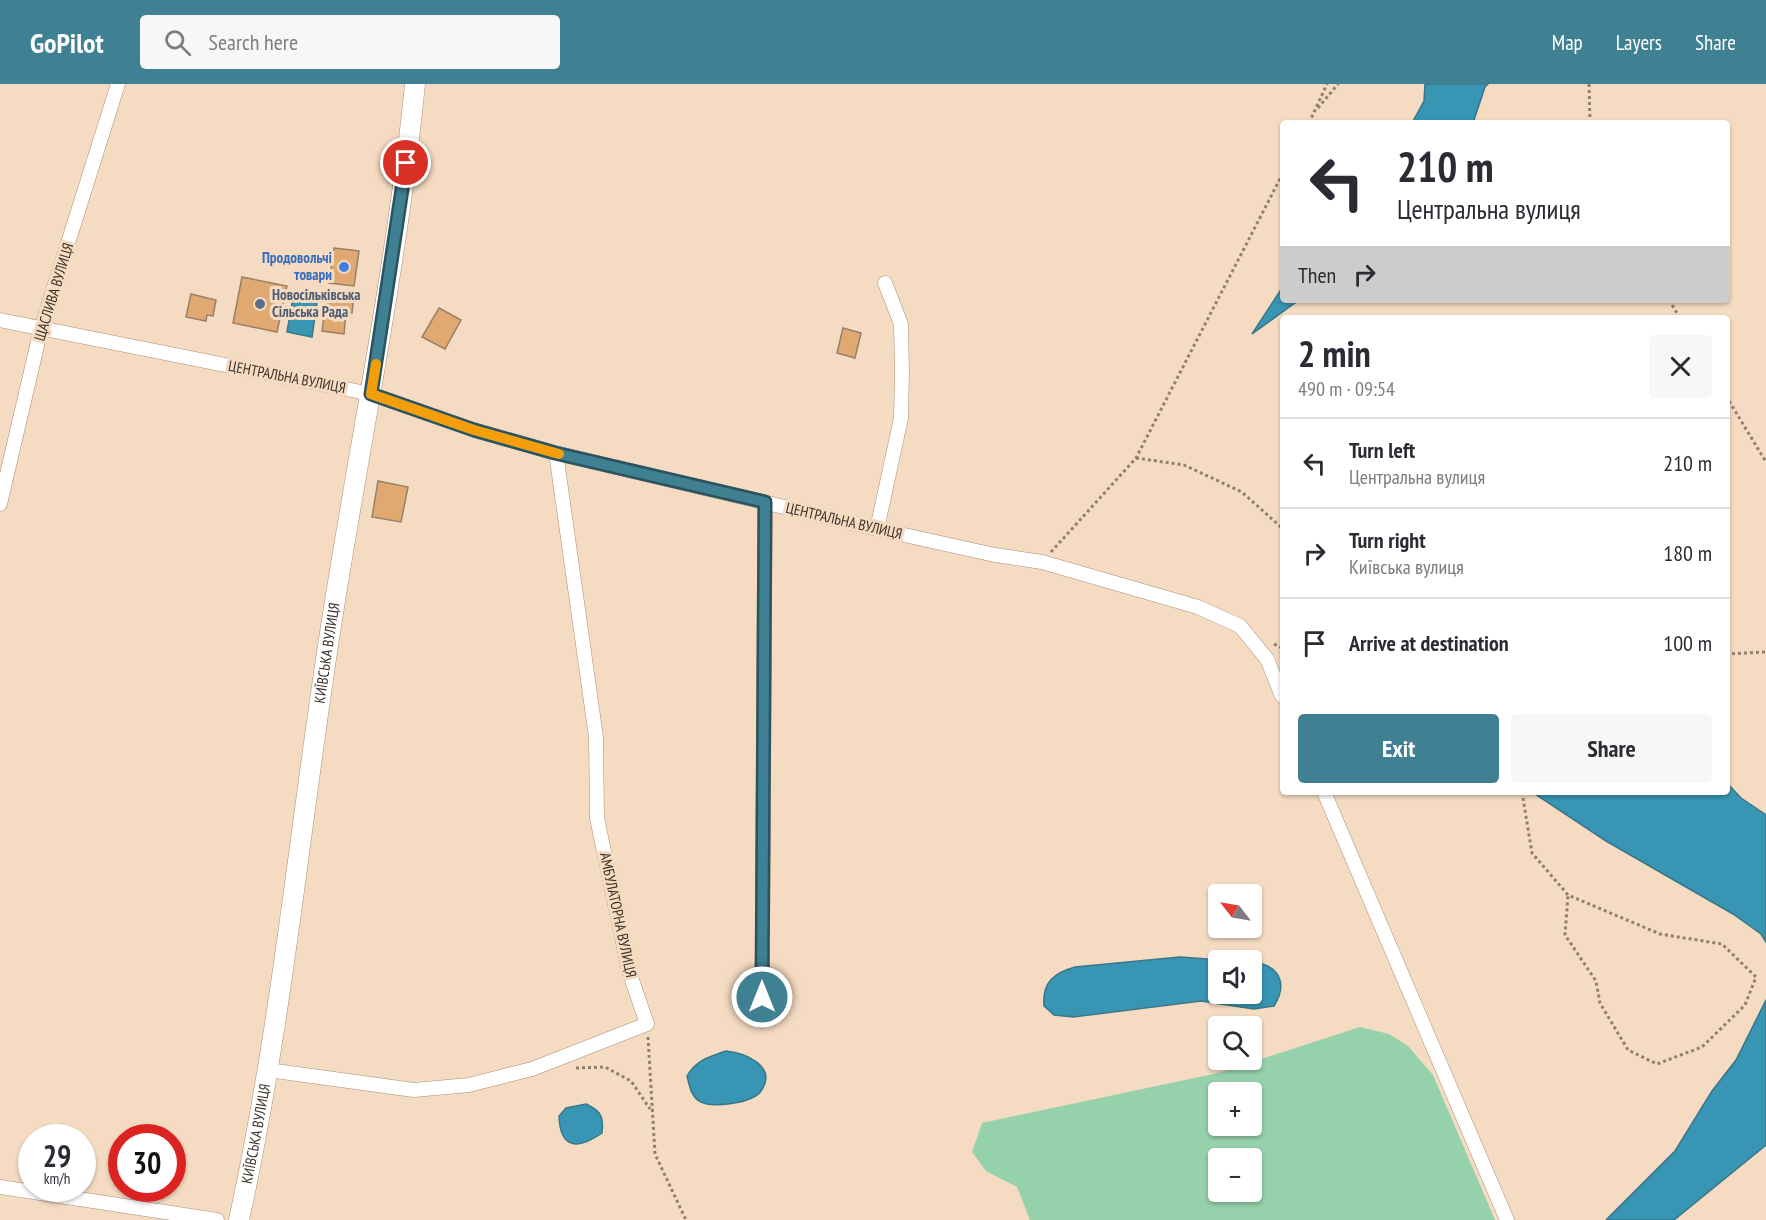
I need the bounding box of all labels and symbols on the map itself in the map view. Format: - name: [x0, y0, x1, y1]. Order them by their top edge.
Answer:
- pin: [380, 137, 431, 188]
- street label: ЩАСЛИВА ВУЛИЦЯ: [30, 240, 77, 343]
- place label: Продовольчі товари: [262, 248, 332, 284]
- marker: Продовольчі товари: [337, 260, 351, 274]
- place label: Новосільківська Сільська Рада: [272, 285, 360, 321]
- marker: Новосільківська Сільська Рада: [253, 297, 267, 311]
- street label: ЦЕНТРАЛЬНА ВУЛИЦЯ: [227, 356, 347, 397]
- street label: ЦЕНТРАЛЬНА ВУЛИЦЯ: [784, 498, 904, 543]
- street label: КИЇВСЬКА ВУЛИЦЯ: [310, 601, 344, 704]
- street label: АМБУЛАТОРНА ВУЛИЦЯ: [596, 851, 641, 979]
- north arrow: [1208, 884, 1262, 938]
- position arrow: [730, 965, 794, 1029]
- street label: КИЇВСЬКА ВУЛИЦЯ: [237, 1082, 274, 1185]
- speed limit sign: 30: [108, 1124, 186, 1202]

